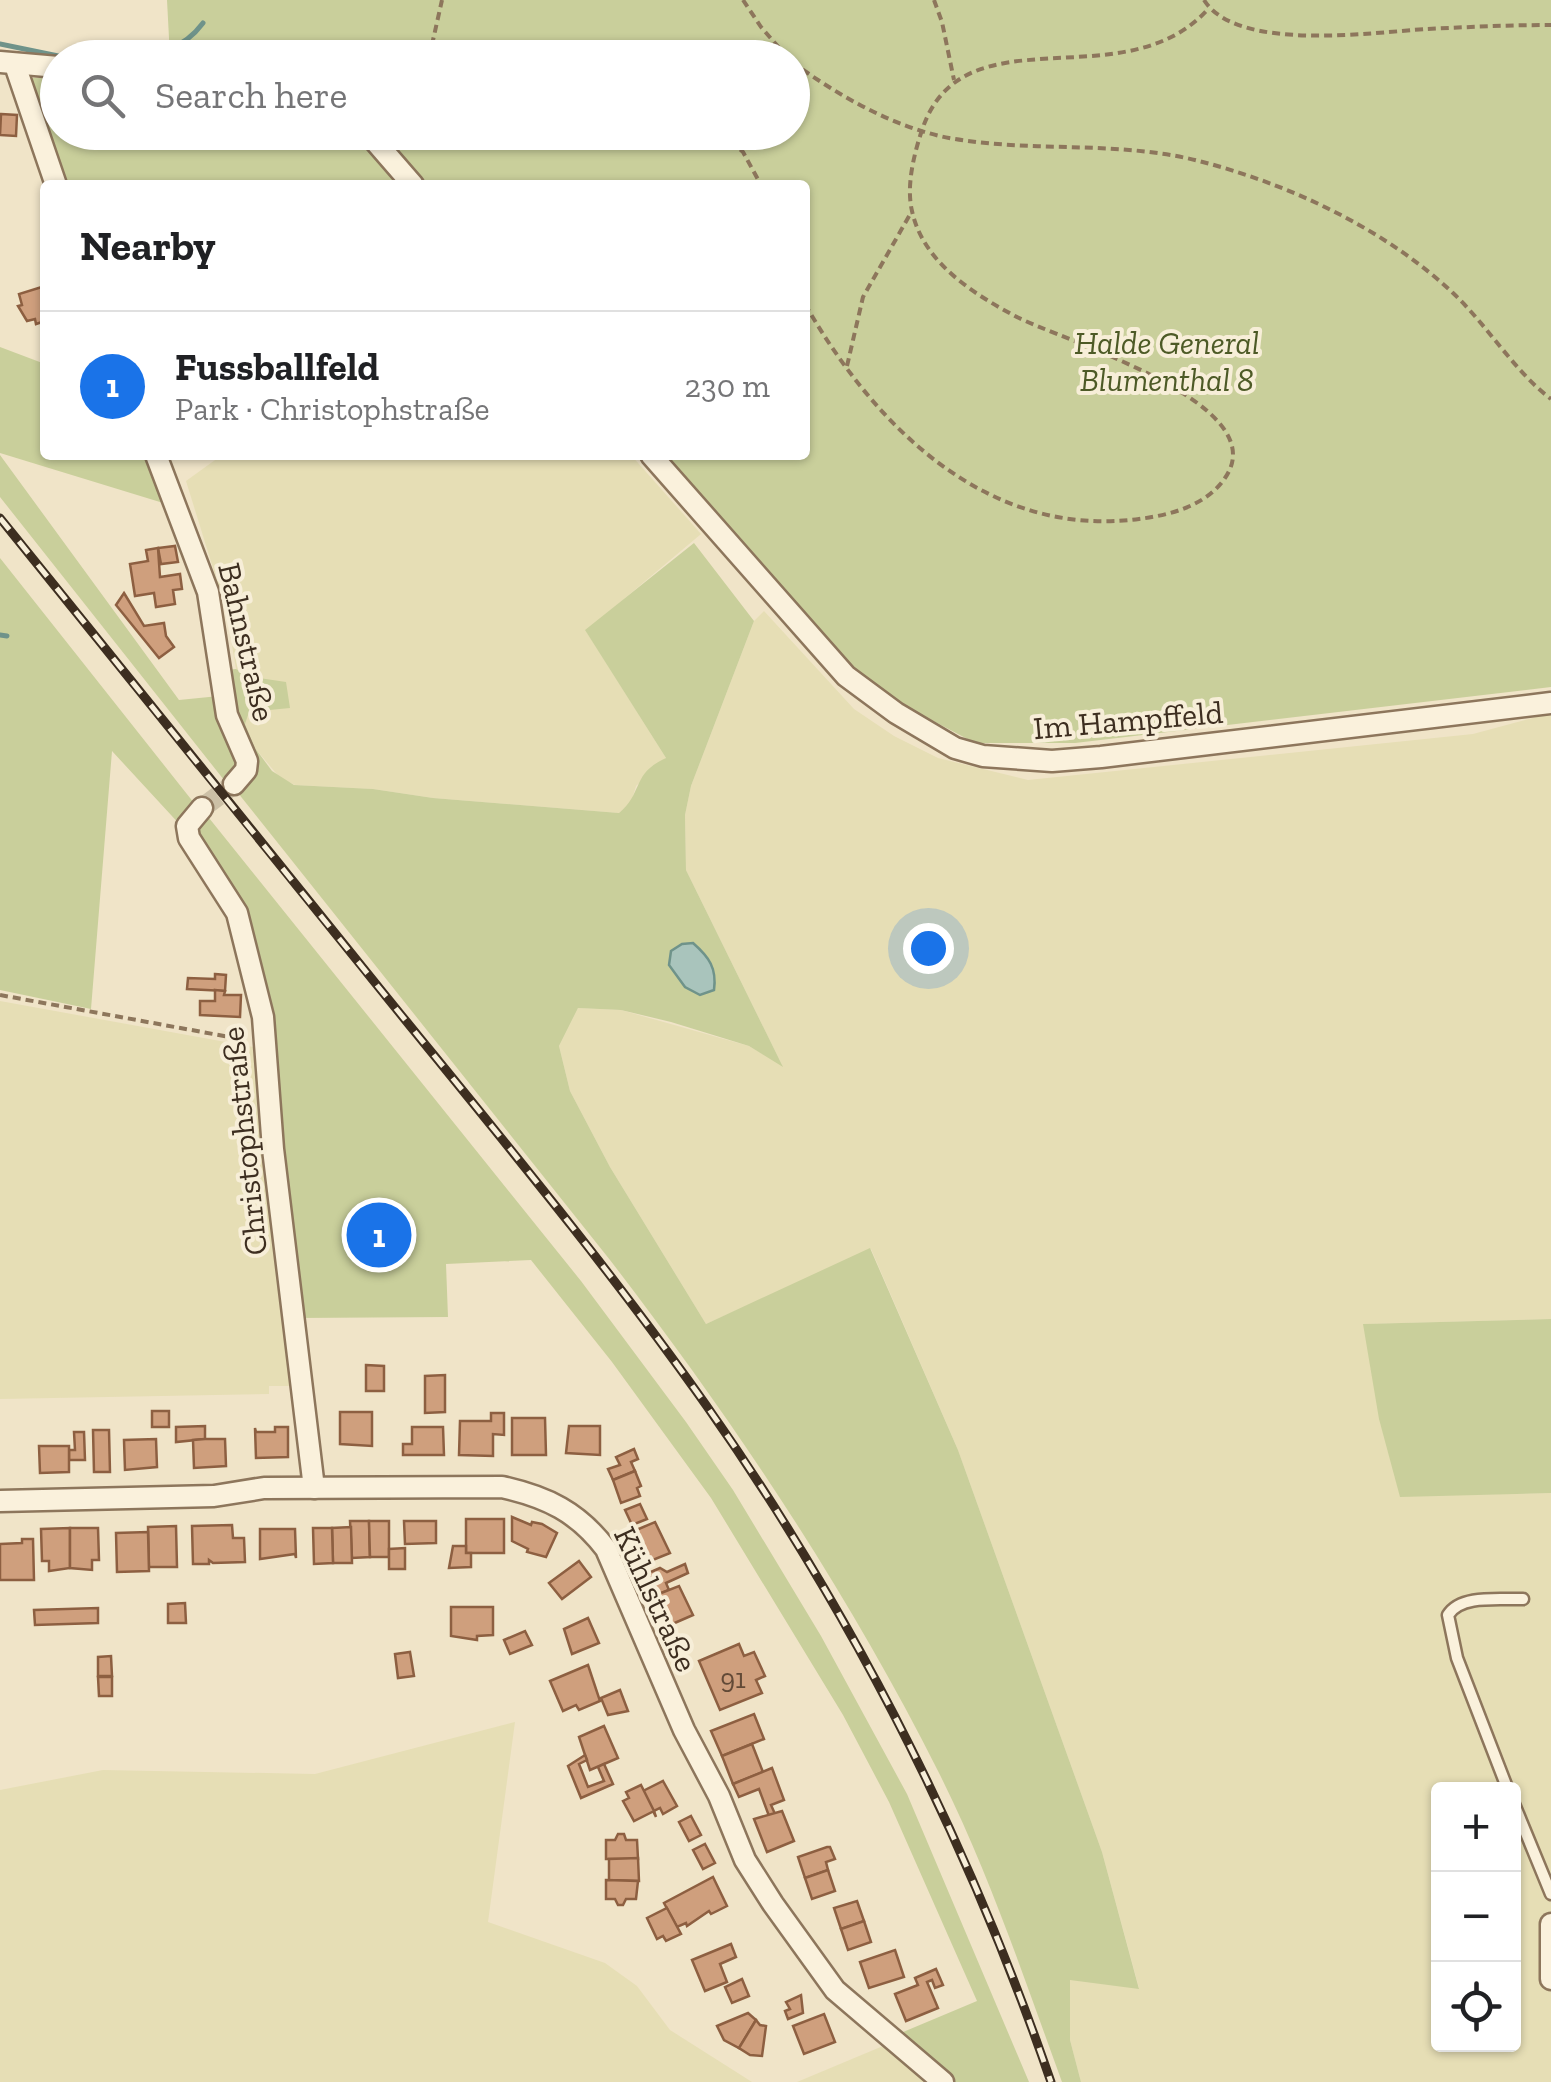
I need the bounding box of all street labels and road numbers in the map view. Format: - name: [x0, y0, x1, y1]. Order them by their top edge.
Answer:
- street label: Bahnstraße: [210, 559, 284, 725]
- street label: Im Hampffeld: [1032, 693, 1225, 747]
- street label: Christophstraße: [213, 1025, 275, 1257]
- street label: Kühlstraße: [606, 1521, 706, 1677]

